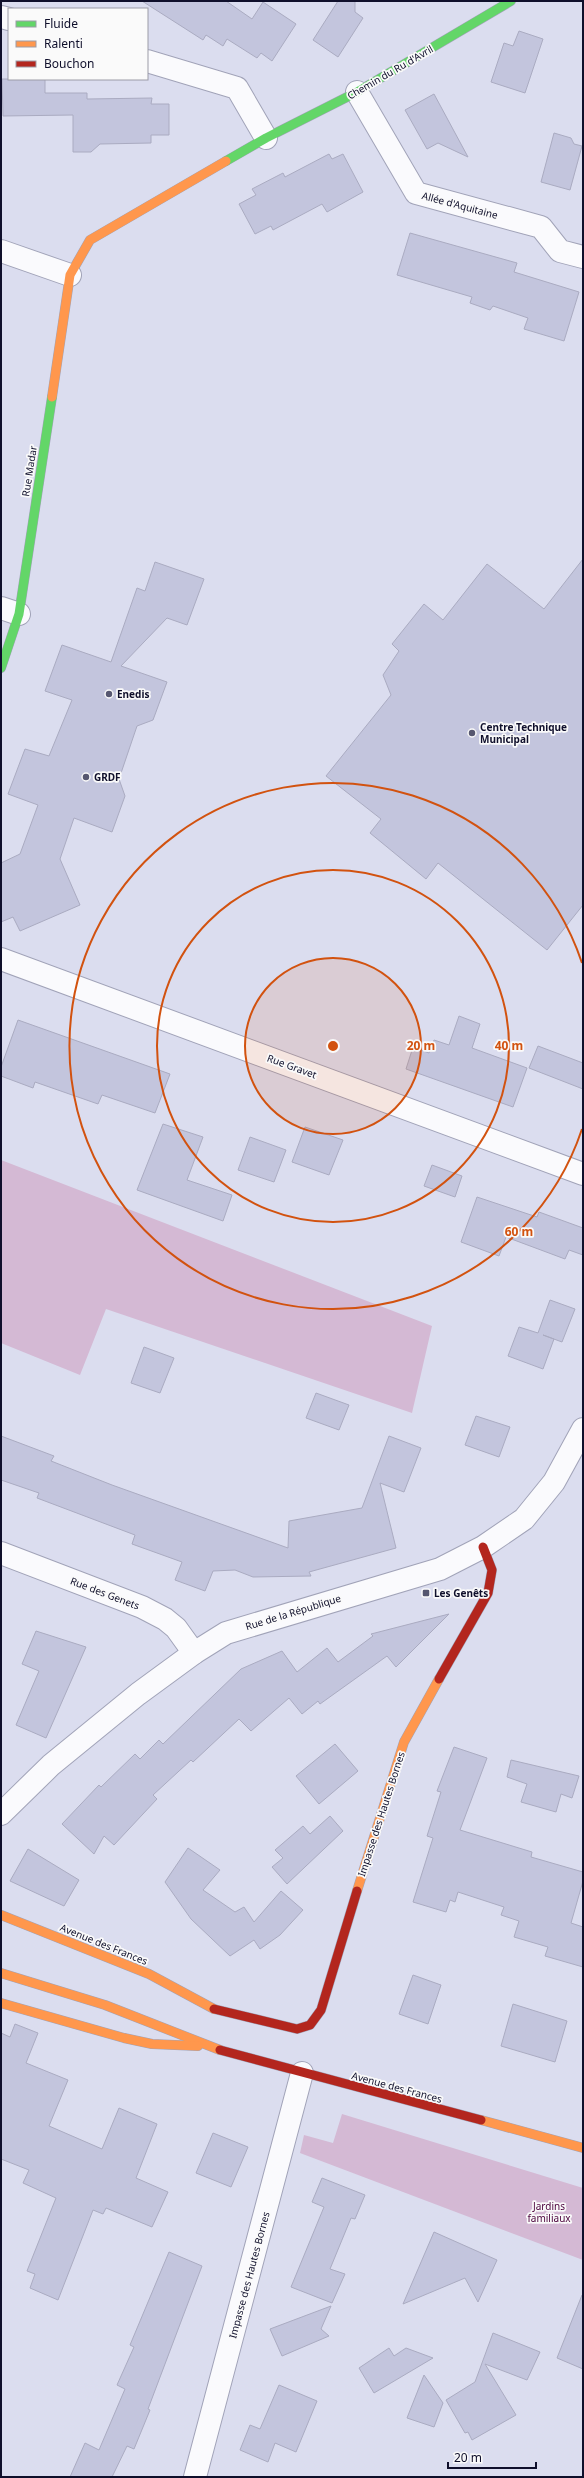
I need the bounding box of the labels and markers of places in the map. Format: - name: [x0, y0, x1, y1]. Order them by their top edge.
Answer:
- place label: Enedis: [117, 687, 149, 701]
- marker: Enedis: [104, 689, 114, 699]
- place label: Centre Technique Municipal: [480, 720, 567, 746]
- marker: Centre Technique Municipal: [467, 728, 477, 738]
- place label: GRDF: [94, 770, 121, 784]
- marker: GRDF: [81, 772, 91, 782]
- centre of rings: [326, 1039, 340, 1053]
- place label: Les Genêts: [434, 1586, 488, 1600]
- marker: Les Genêts: [421, 1588, 431, 1598]

